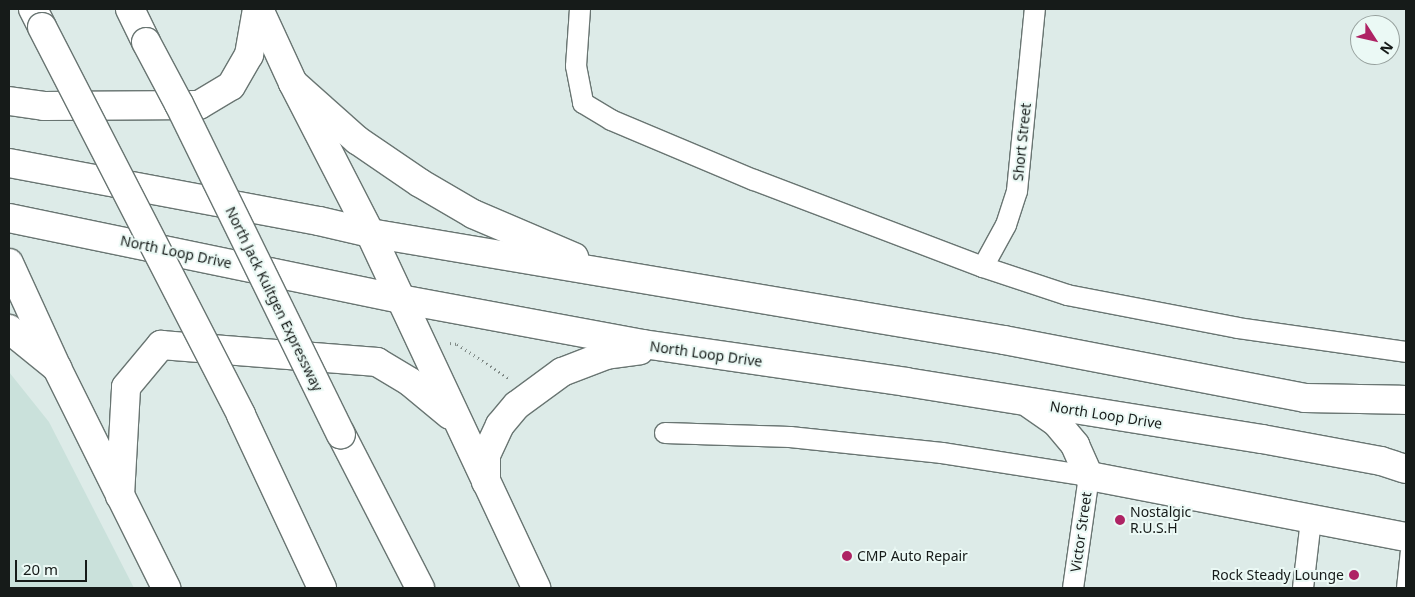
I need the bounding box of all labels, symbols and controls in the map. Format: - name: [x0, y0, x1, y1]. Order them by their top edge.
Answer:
- north arrow: [1350, 15, 1400, 65]
- text: N: [1376, 38, 1398, 58]
- street label: Short Street: [1010, 102, 1034, 182]
- street label: North Jack Kultgen Expressway: [222, 204, 326, 394]
- street label: North Loop Drive: [119, 232, 233, 272]
- street label: North Loop Drive: [649, 338, 763, 370]
- street label: North Loop Drive: [1049, 398, 1163, 432]
- street label: Victor Street: [1067, 491, 1095, 573]
- place label: Nostalgic R.U.S.H: [1130, 504, 1191, 536]
- marker: Nostalgic R.U.S.H: [1114, 514, 1126, 526]
- place label: CMP Auto Repair: [857, 548, 968, 564]
- scale bar: [18, 550, 90, 582]
- marker: CMP Auto Repair: [841, 550, 853, 562]
- text: 20 m: [23, 559, 58, 579]
- place label: Rock Steady Lounge: [1211, 567, 1344, 583]
- marker: Rock Steady Lounge: [1348, 569, 1360, 581]

